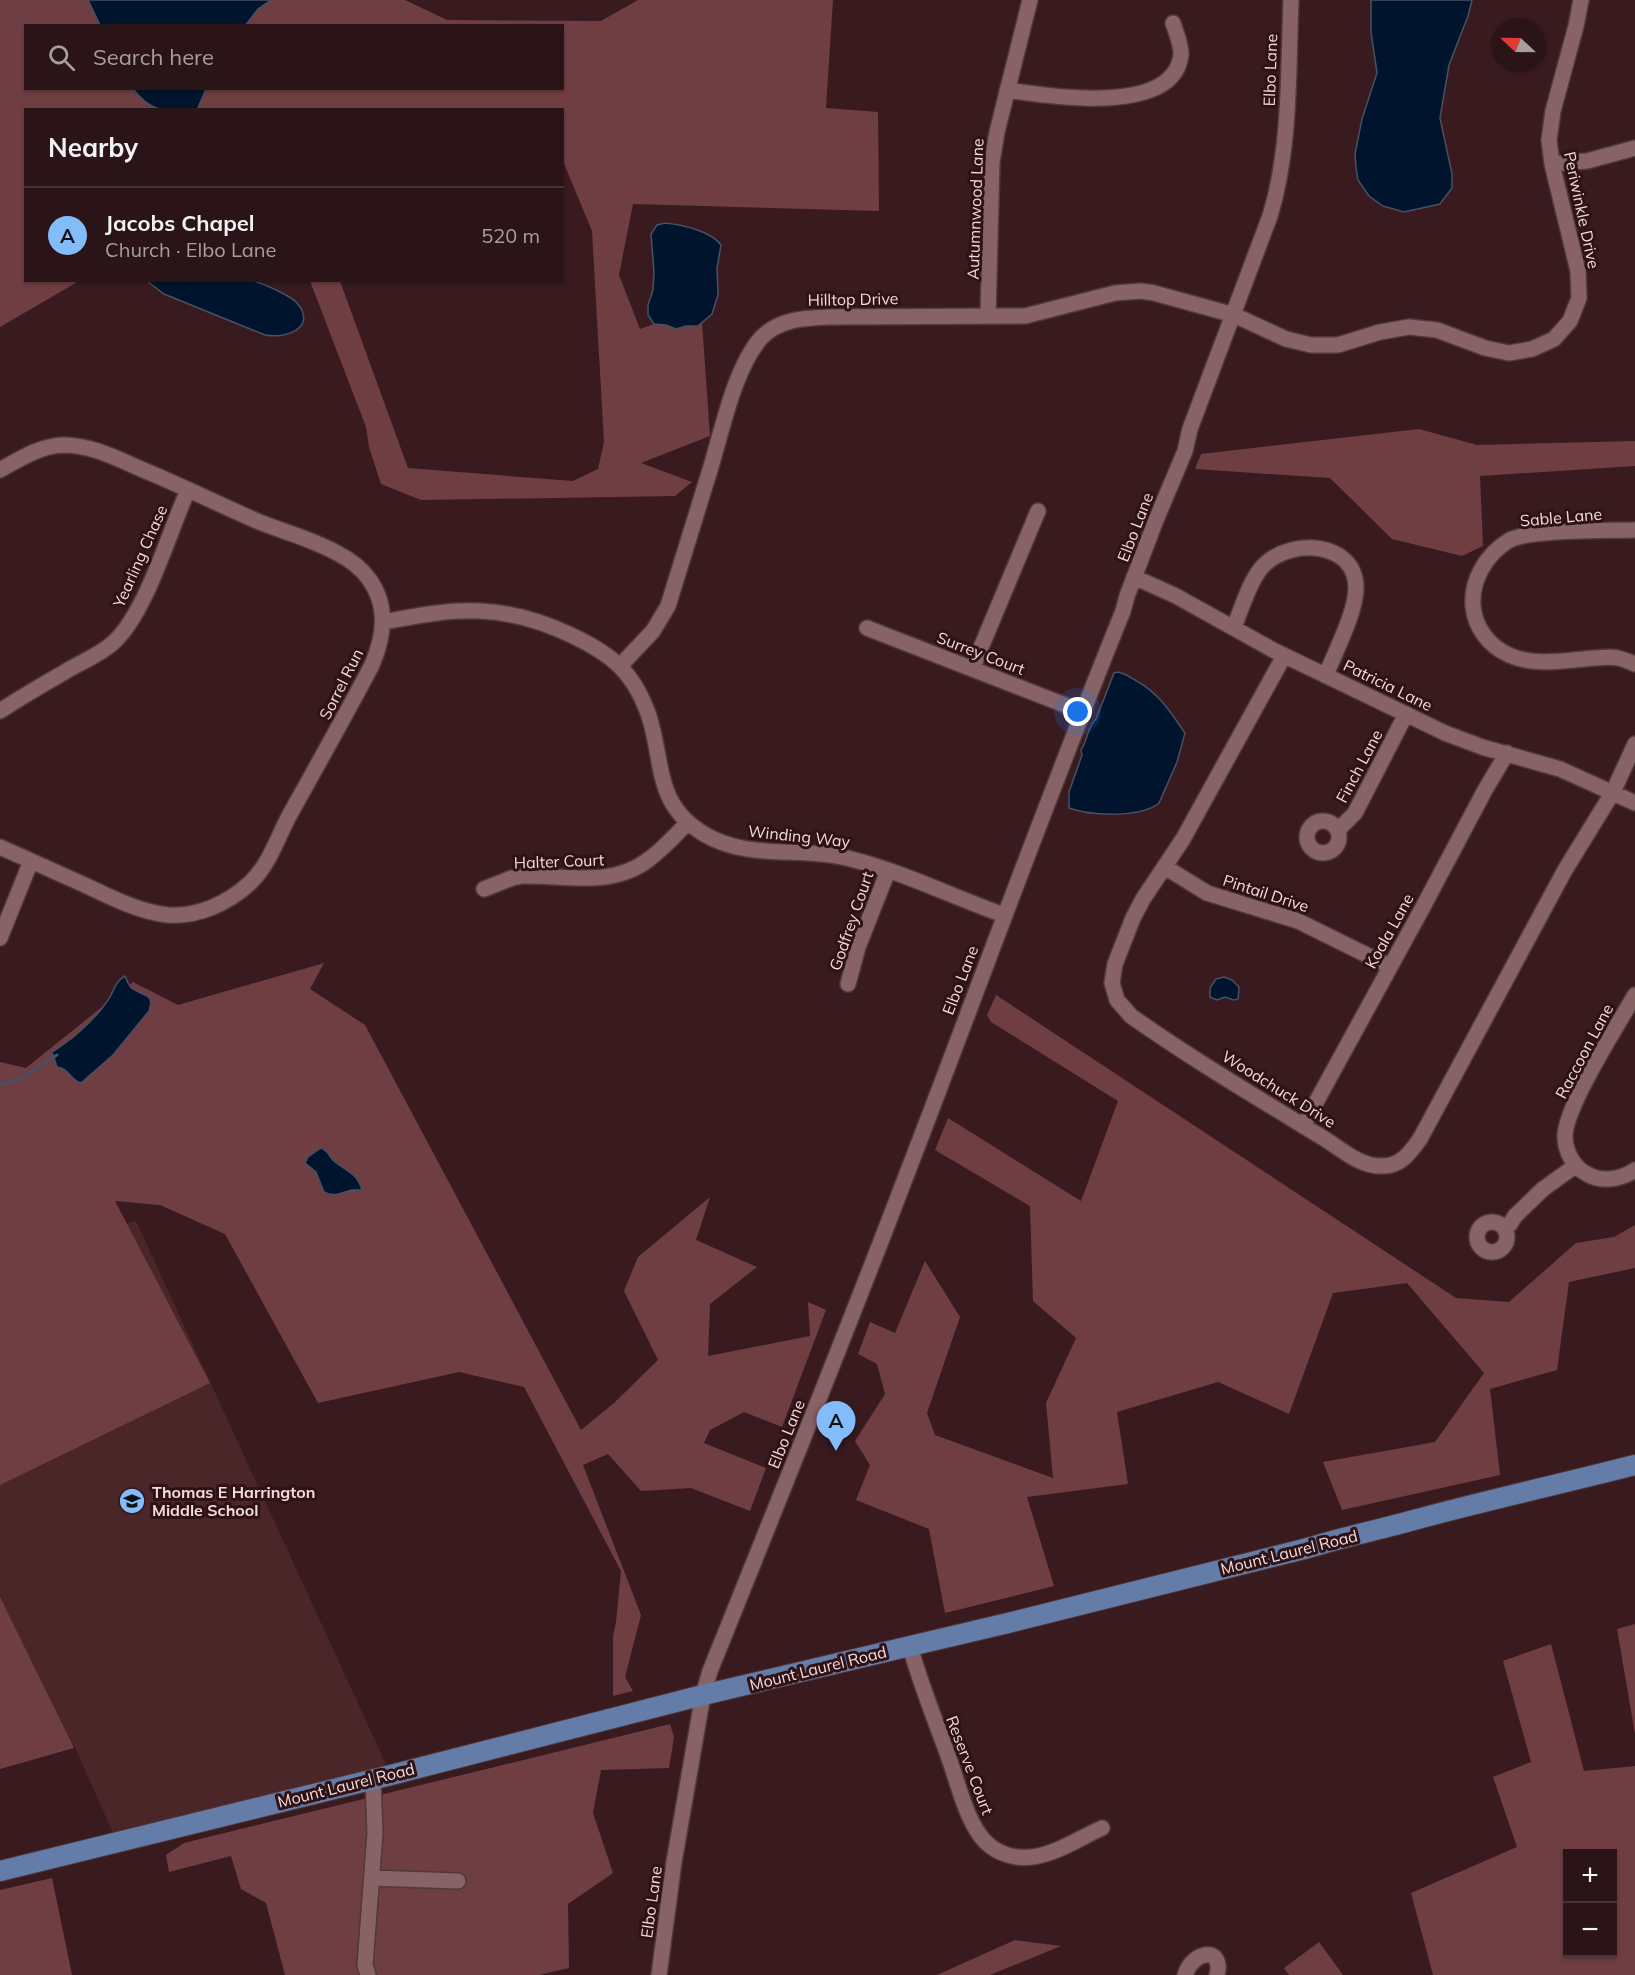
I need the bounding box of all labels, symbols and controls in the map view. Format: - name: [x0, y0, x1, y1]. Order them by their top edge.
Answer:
- north arrow: [1491, 18, 1545, 72]
- search box: [24, 24, 564, 90]
- street label: Elbo Lane: [1259, 33, 1281, 107]
- icon: search: [45, 41, 78, 74]
- text: Search here: [93, 43, 214, 71]
- text: Nearby: [48, 131, 138, 164]
- street label: Autumnwood Lane: [963, 138, 987, 280]
- street label: Periwinkle Drive: [1560, 150, 1604, 270]
- text: Jacobs Chapel: [105, 209, 255, 237]
- text: A: [60, 223, 75, 248]
- text: 520 m: [481, 223, 540, 248]
- text: Church · Elbo Lane: [105, 237, 276, 262]
- street label: Hilltop Drive: [807, 288, 899, 310]
- street label: Elbo Lane: [1113, 490, 1157, 564]
- street label: Yearling Chase: [108, 502, 171, 611]
- street label: Sable Lane: [1519, 503, 1603, 531]
- street label: Surrey Court: [934, 627, 1028, 679]
- street label: Sorrel Run: [315, 645, 367, 723]
- street label: Patricia Lane: [1340, 655, 1436, 715]
- your location: [1063, 697, 1092, 726]
- street label: Finch Lane: [1331, 726, 1387, 806]
- street label: Winding Way: [747, 821, 851, 851]
- street label: Halter Court: [513, 849, 605, 873]
- street label: Godfrey Court: [825, 868, 877, 973]
- street label: Pintail Drive: [1220, 870, 1312, 916]
- street label: Koala Lane: [1360, 890, 1418, 972]
- street label: Elbo Lane: [938, 943, 982, 1017]
- street label: Raccoon Lane: [1551, 1000, 1617, 1102]
- street label: Woodchuck Drive: [1218, 1046, 1340, 1132]
- street label: Elbo Lane: [763, 1397, 809, 1471]
- pin: A: [816, 1402, 856, 1451]
- place label: Thomas E Harrington Middle School: [152, 1482, 315, 1520]
- school or university icon: Thomas E Harrington Middle School: [117, 1486, 147, 1516]
- street label: Mount Laurel Road: [1218, 1525, 1360, 1579]
- street label: Mount Laurel Road: [747, 1641, 889, 1695]
- street label: Reserve Court: [942, 1713, 998, 1818]
- street label: Mount Laurel Road: [275, 1758, 417, 1812]
- map controls: [1563, 1849, 1617, 1957]
- button: +: [1563, 1849, 1617, 1903]
- street label: Elbo Lane: [636, 1865, 666, 1939]
- button: −: [1563, 1903, 1617, 1957]

